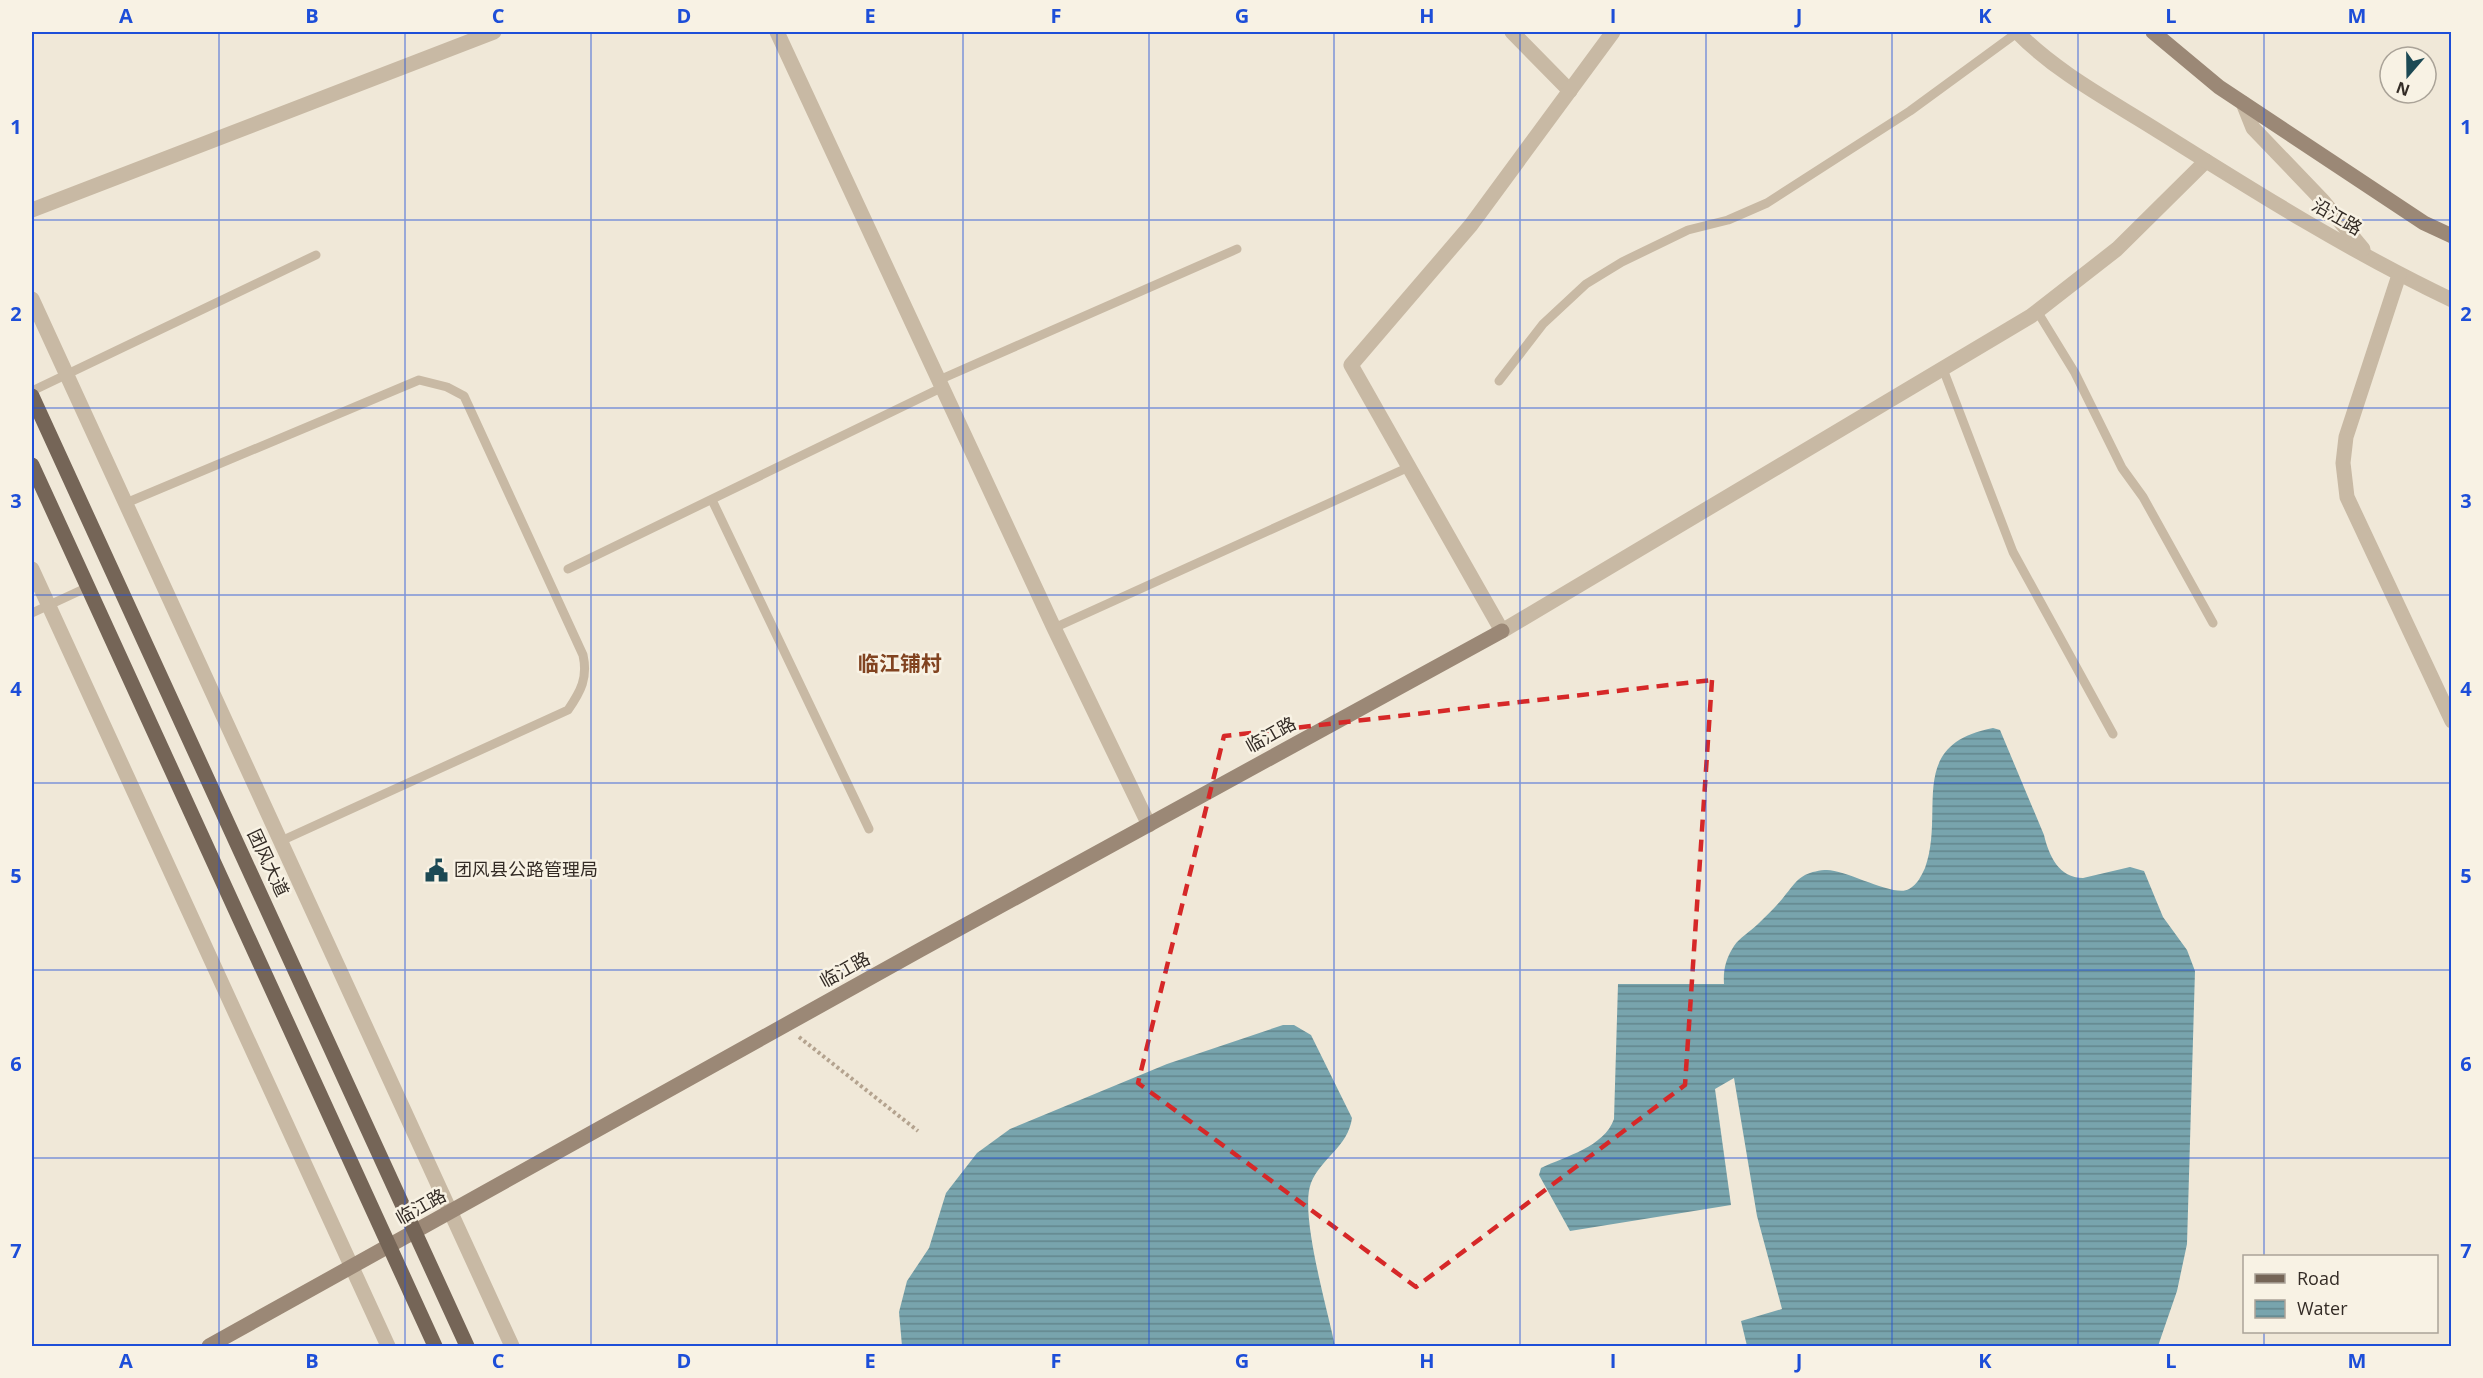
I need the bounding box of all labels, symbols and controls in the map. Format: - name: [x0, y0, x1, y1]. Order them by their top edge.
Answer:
- text: A: [119, 2, 133, 29]
- text: B: [305, 2, 319, 29]
- text: C: [492, 2, 505, 29]
- text: D: [677, 2, 691, 29]
- text: E: [864, 2, 876, 29]
- text: F: [1051, 2, 1061, 29]
- text: G: [1235, 2, 1249, 29]
- text: H: [1419, 2, 1435, 29]
- text: I: [1610, 2, 1616, 29]
- text: J: [1794, 2, 1802, 29]
- text: K: [1978, 2, 1992, 29]
- text: L: [2165, 2, 2177, 29]
- text: M: [2348, 2, 2366, 29]
- north arrow: [2378, 45, 2438, 105]
- text: N: [2393, 77, 2413, 102]
- text: 1: [10, 113, 22, 140]
- text: 1: [2460, 113, 2472, 140]
- street label: 沿江路: [2308, 192, 2367, 240]
- text: 2: [10, 300, 22, 327]
- text: 2: [2460, 300, 2472, 327]
- text: 3: [10, 487, 22, 514]
- text: 3: [2460, 487, 2472, 514]
- district label: 临江铺村: [858, 649, 942, 677]
- text: 4: [10, 675, 22, 702]
- text: 4: [2460, 675, 2472, 702]
- street label: 临江路: [1241, 711, 1300, 758]
- street label: 团风大道: [243, 825, 295, 900]
- public building icon: 团风县公路管理局: [423, 857, 449, 883]
- place label: 团风县公路管理局: [454, 857, 598, 881]
- text: 5: [10, 862, 22, 889]
- text: 5: [2460, 862, 2472, 889]
- street label: 临江路: [815, 946, 874, 993]
- text: 6: [10, 1050, 22, 1077]
- text: 6: [2460, 1050, 2472, 1077]
- street label: 临江路: [391, 1183, 450, 1230]
- text: 7: [10, 1237, 22, 1264]
- text: 7: [2460, 1237, 2472, 1264]
- legend: [2243, 1255, 2438, 1333]
- text: Road: [2297, 1266, 2340, 1290]
- text: Water: [2297, 1296, 2348, 1320]
- text: A: [119, 1347, 133, 1374]
- text: B: [305, 1347, 319, 1374]
- text: C: [492, 1347, 505, 1374]
- text: D: [677, 1347, 691, 1374]
- text: E: [864, 1347, 876, 1374]
- text: F: [1051, 1347, 1061, 1374]
- text: G: [1235, 1347, 1249, 1374]
- text: H: [1419, 1347, 1435, 1374]
- text: I: [1610, 1347, 1616, 1374]
- text: J: [1794, 1347, 1802, 1374]
- text: K: [1978, 1347, 1992, 1374]
- text: L: [2165, 1347, 2177, 1374]
- text: M: [2348, 1347, 2366, 1374]

